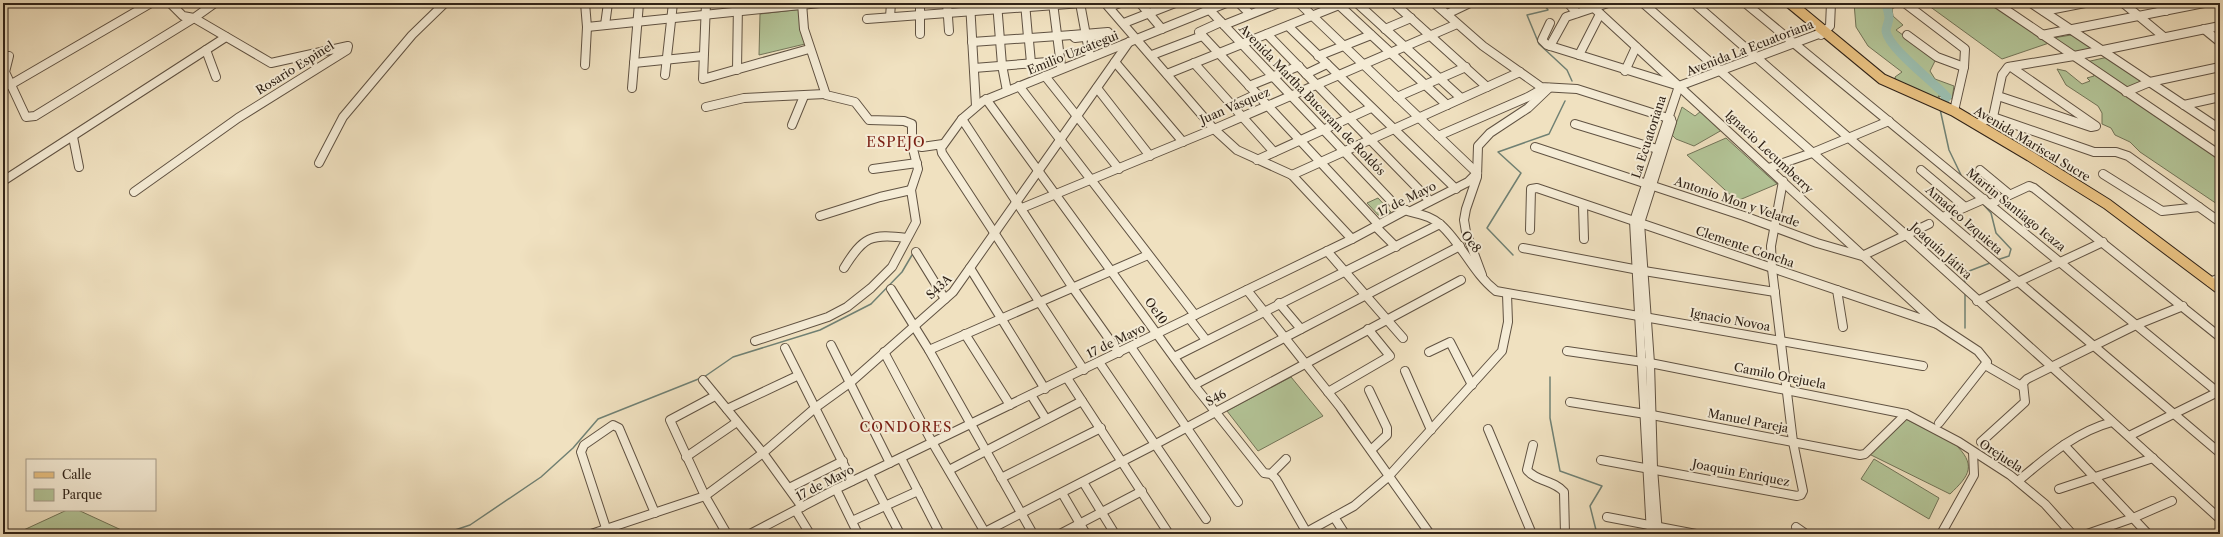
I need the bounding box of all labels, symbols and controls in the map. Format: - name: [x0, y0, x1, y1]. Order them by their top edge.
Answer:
- street label: Avenida La Ecuatoriana: [1683, 16, 1816, 79]
- street label: Avenida Martha Bucaram de Roldós: [1235, 20, 1389, 178]
- street label: Emilio Uzcátegui: [1025, 27, 1121, 78]
- street label: Rosario Espinel: [253, 37, 337, 98]
- street label: Juan Vásquez: [1196, 84, 1272, 128]
- street label: La Ecuatoriana: [1628, 93, 1669, 180]
- street label: Avenida Mariscal Sucre: [1971, 102, 2093, 184]
- street label: Ignacio Lecumberry: [1722, 107, 1817, 197]
- district label: ESPEJO: [866, 133, 926, 151]
- street label: Martin Santiago Icaza: [1964, 165, 2070, 255]
- street label: Antonio Mon y Velarde: [1672, 173, 1802, 230]
- street label: 17 de Mayo: [1375, 178, 1438, 219]
- street label: Amadeo Izquieta: [1922, 181, 2006, 258]
- street label: Joaquín Játiva: [1906, 218, 1976, 283]
- street label: Clemente Concha: [1694, 223, 1797, 271]
- street label: Oe8: [1458, 228, 1485, 256]
- street label: S43A: [923, 270, 955, 302]
- street label: Oe10: [1142, 294, 1171, 327]
- street label: Ignacio Novoa: [1689, 305, 1772, 334]
- street label: 17 de Mayo: [1084, 320, 1147, 361]
- street label: Camilo Orejuela: [1733, 359, 1828, 392]
- street label: S46: [1203, 386, 1229, 409]
- street label: Manuel Pareja: [1706, 405, 1791, 436]
- district label: CONDORES: [860, 418, 952, 436]
- street label: Orejuela: [1977, 436, 2026, 476]
- street label: Joaquin Enriquez: [1689, 455, 1791, 489]
- legend: [26, 459, 156, 511]
- street label: 17 de Mayo: [793, 462, 856, 504]
- text: Calle: [62, 467, 92, 482]
- text: Parque: [62, 487, 103, 502]

